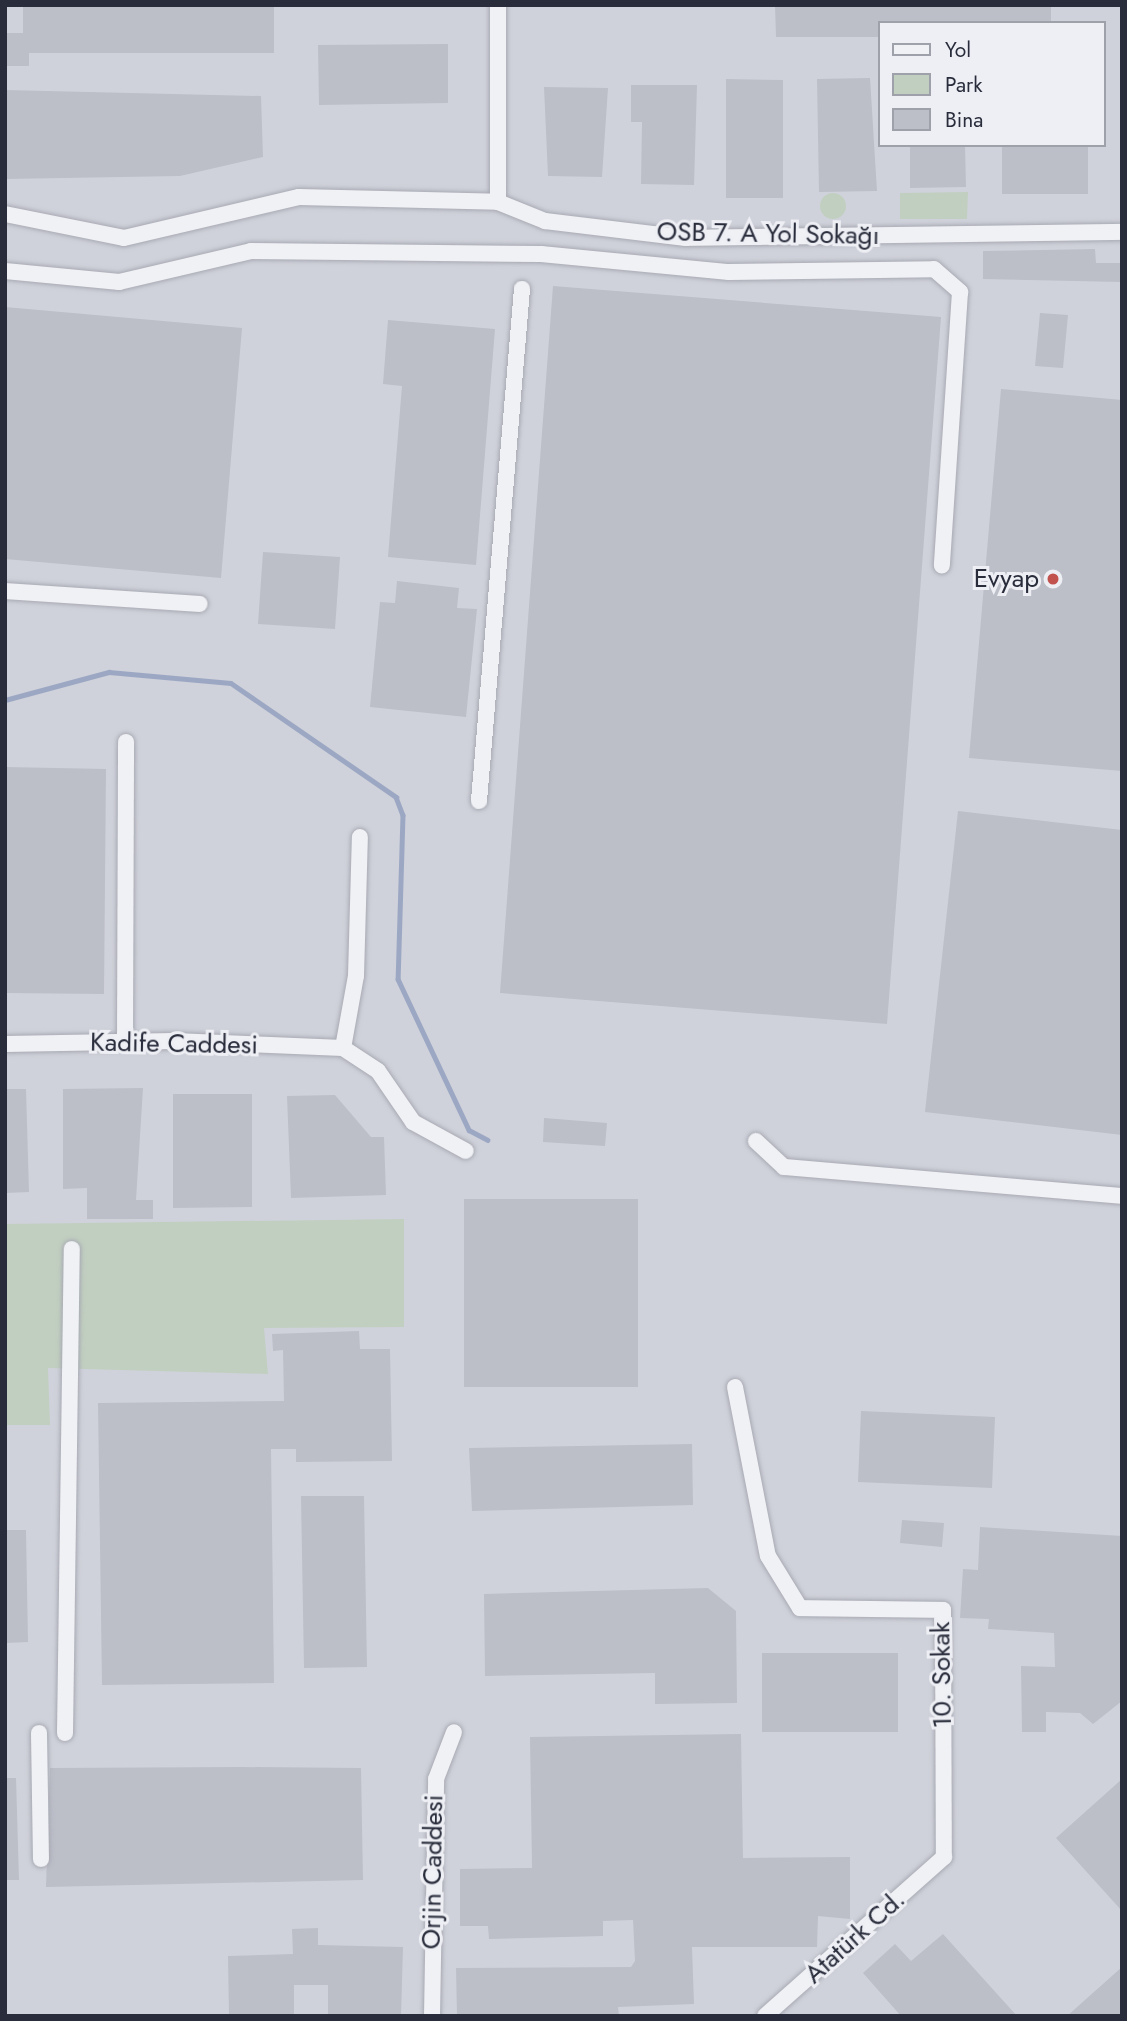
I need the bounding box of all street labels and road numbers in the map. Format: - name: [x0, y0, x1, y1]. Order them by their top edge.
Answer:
- street label: OSB 7. A Yol Sokağı: [656, 216, 880, 252]
- street label: Kadife Caddesi: [90, 1027, 258, 1061]
- street label: 10. Sokak: [925, 1621, 959, 1729]
- street label: Orjin Caddesi: [416, 1794, 450, 1950]
- street label: Atatürk Cd.: [798, 1884, 912, 1990]

